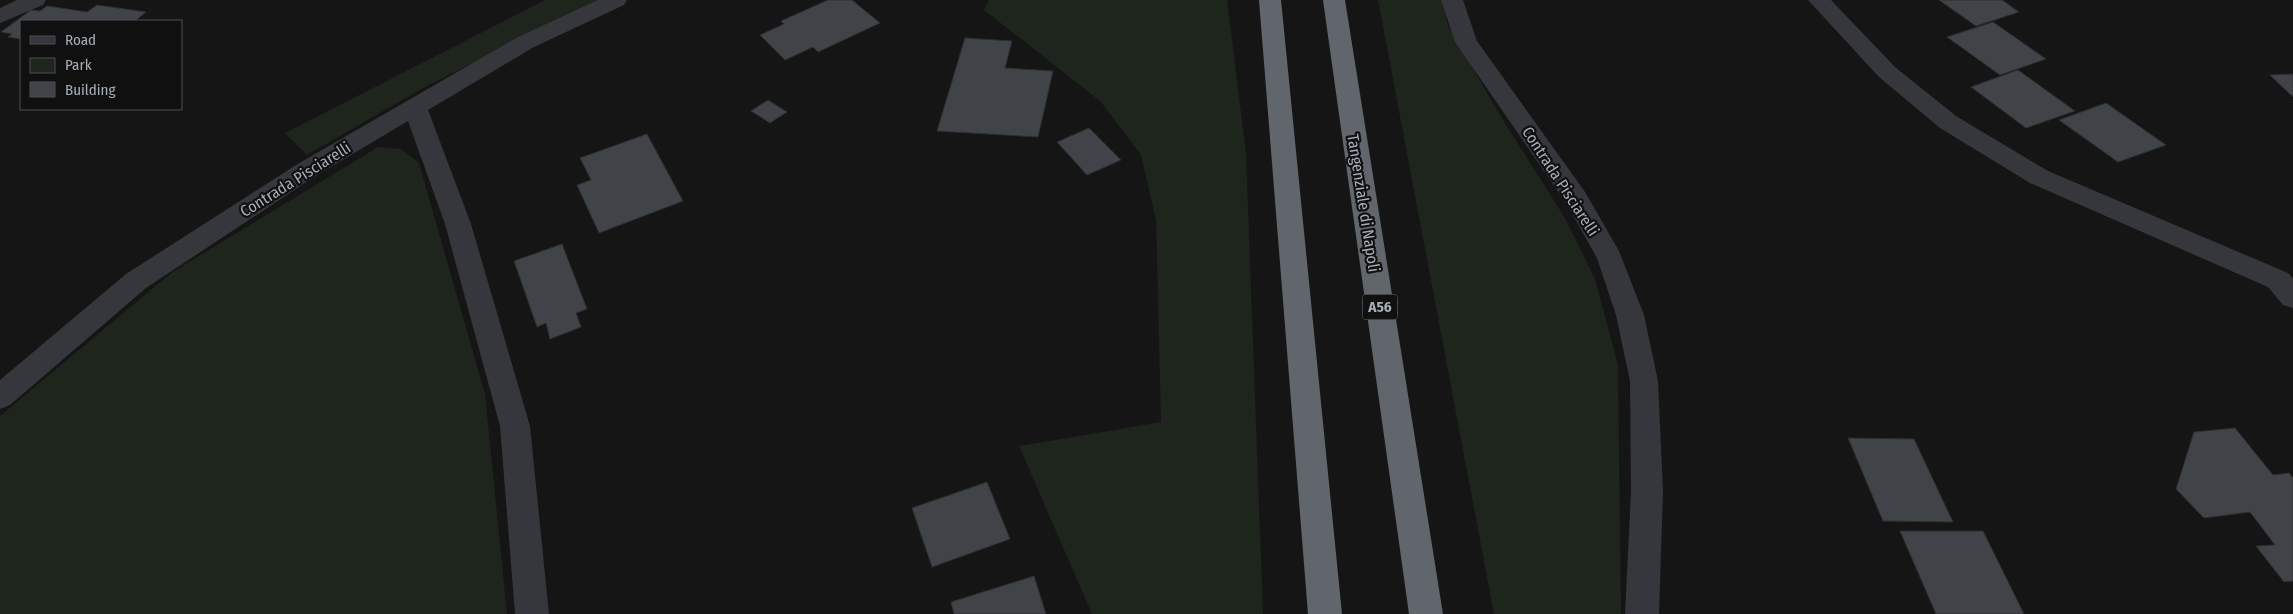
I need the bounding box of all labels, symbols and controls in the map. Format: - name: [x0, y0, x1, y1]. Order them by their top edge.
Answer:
- legend: [20, 20, 182, 110]
- text: Road: [65, 31, 96, 49]
- text: Park: [65, 56, 92, 74]
- text: Building: [65, 81, 116, 99]
- street label: Contrada Pisciarelli: [1518, 123, 1603, 239]
- street label: Tangenziale di Napoli: [1343, 133, 1384, 273]
- street label: Contrada Pisciarelli: [237, 138, 354, 221]
- road number: A56: [1362, 294, 1398, 320]

